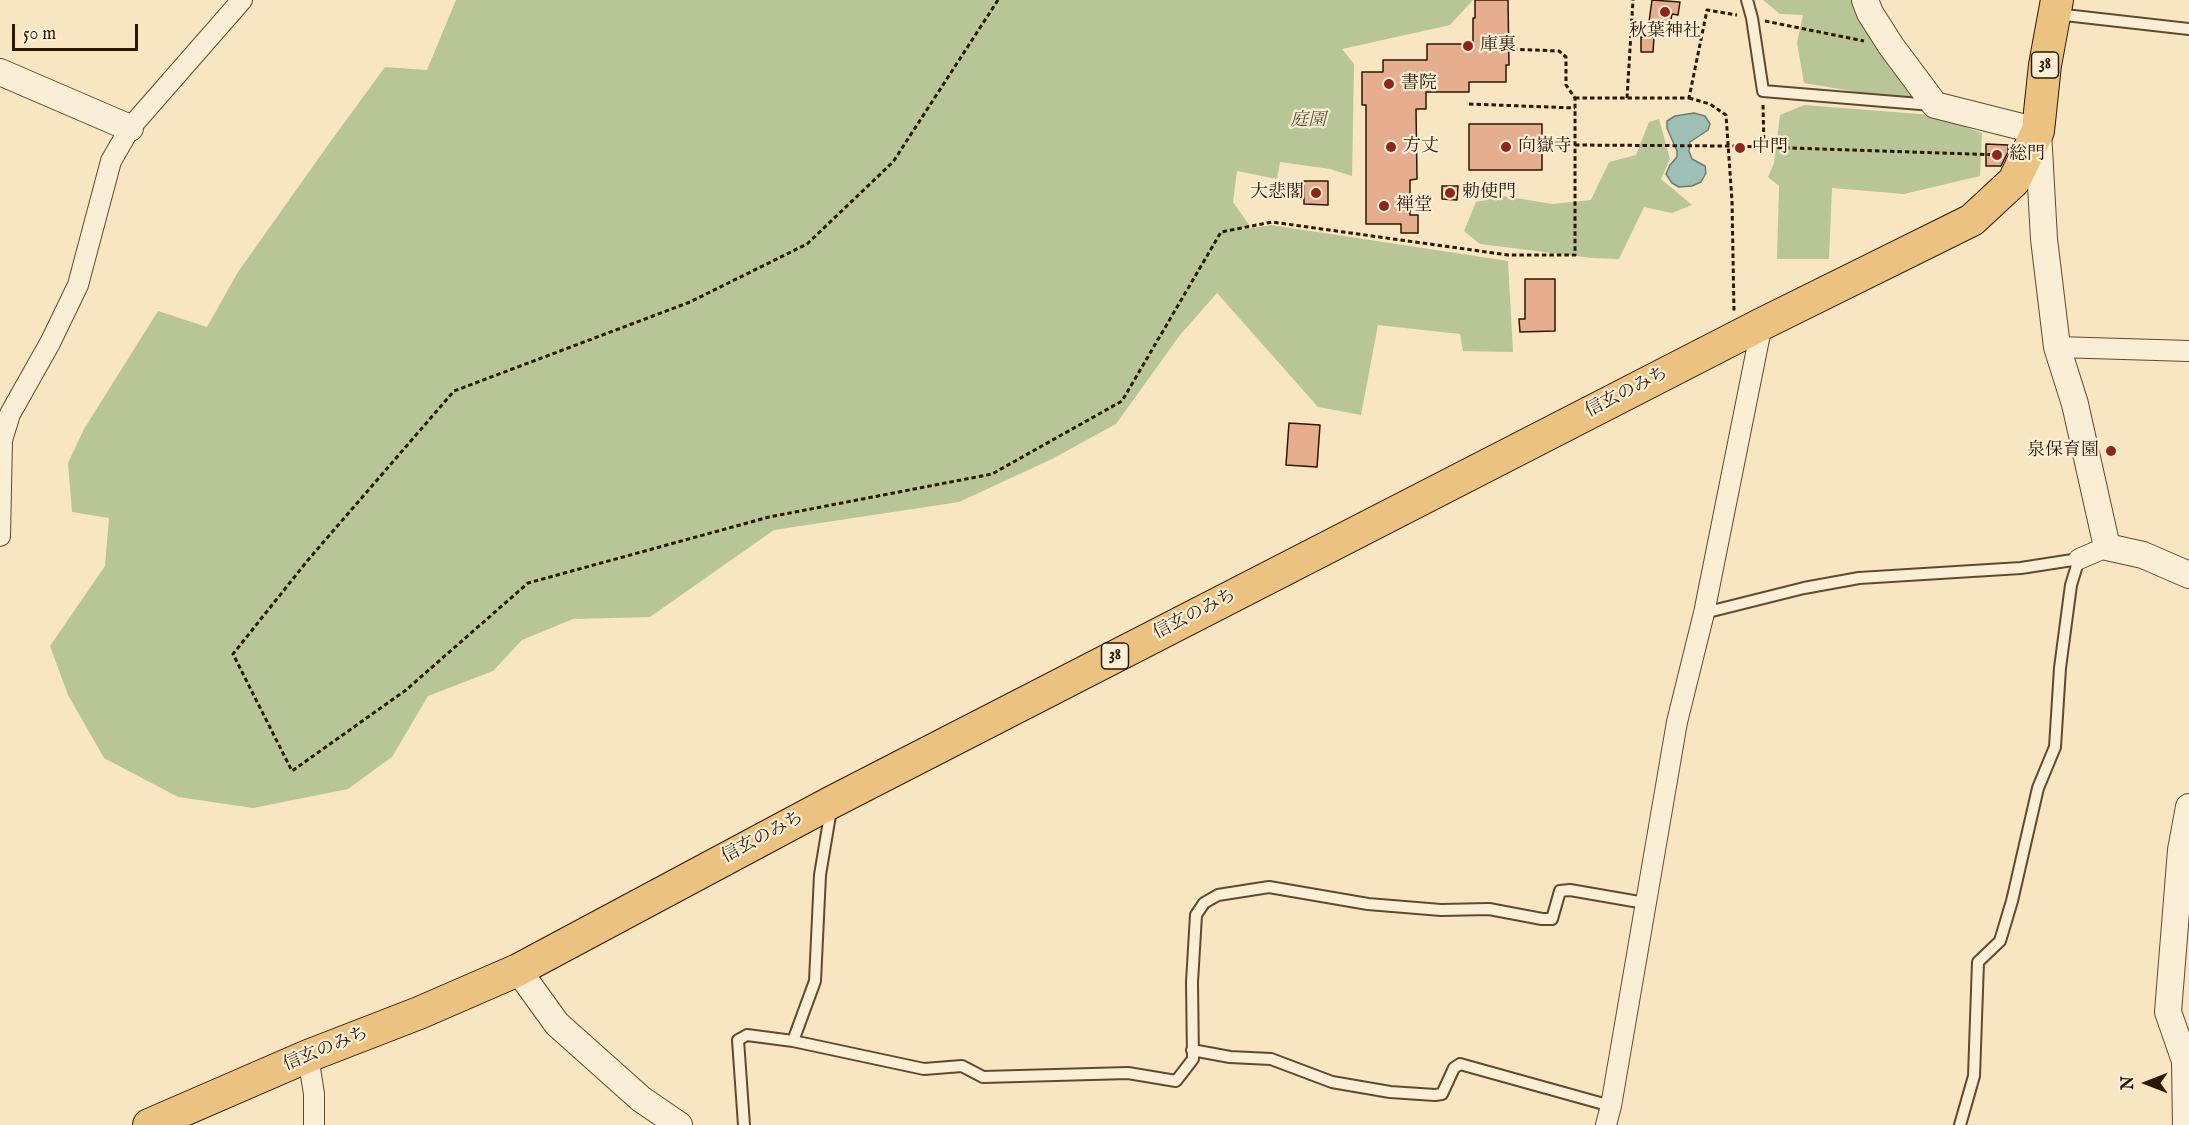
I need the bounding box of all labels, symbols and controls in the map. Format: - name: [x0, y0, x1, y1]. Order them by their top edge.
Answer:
- marker: 秋葉神社: [1658, 5, 1672, 19]
- scale bar: [15, 12, 141, 50]
- place label: 秋葉神社: [1629, 21, 1701, 43]
- text: 50 m: [23, 23, 56, 46]
- place label: 庫裏: [1480, 35, 1516, 57]
- marker: 庫裏: [1461, 39, 1475, 53]
- road number: 38: [2032, 52, 2058, 78]
- place label: 書院: [1401, 73, 1437, 95]
- marker: 書院: [1382, 77, 1396, 91]
- park label: 庭園: [1290, 110, 1326, 132]
- place label: 方丈: [1403, 136, 1439, 158]
- place label: 向嶽寺: [1518, 136, 1572, 158]
- place label: 中門: [1752, 137, 1788, 159]
- marker: 方丈: [1384, 140, 1398, 154]
- marker: 向嶽寺: [1499, 140, 1513, 154]
- marker: 中門: [1733, 141, 1747, 155]
- place label: 総門: [2009, 144, 2045, 166]
- marker: 総門: [1990, 148, 2004, 162]
- place label: 大悲閣: [1250, 182, 1304, 204]
- place label: 勅使門: [1462, 182, 1516, 204]
- marker: 大悲閣: [1309, 186, 1323, 200]
- marker: 勅使門: [1443, 186, 1457, 200]
- place label: 禅堂: [1396, 195, 1432, 217]
- marker: 禅堂: [1377, 199, 1391, 213]
- street label: 信玄のみち: [1582, 363, 1672, 423]
- place label: 泉保育園: [2027, 440, 2099, 462]
- marker: 泉保育園: [2104, 444, 2118, 458]
- street label: 信玄のみち: [1150, 585, 1240, 645]
- road number: 38: [1102, 643, 1128, 669]
- street label: 信玄のみち: [718, 807, 808, 869]
- street label: 信玄のみち: [280, 1023, 372, 1077]
- north arrow: [2117, 1053, 2177, 1113]
- text: N: [2119, 1076, 2139, 1090]

